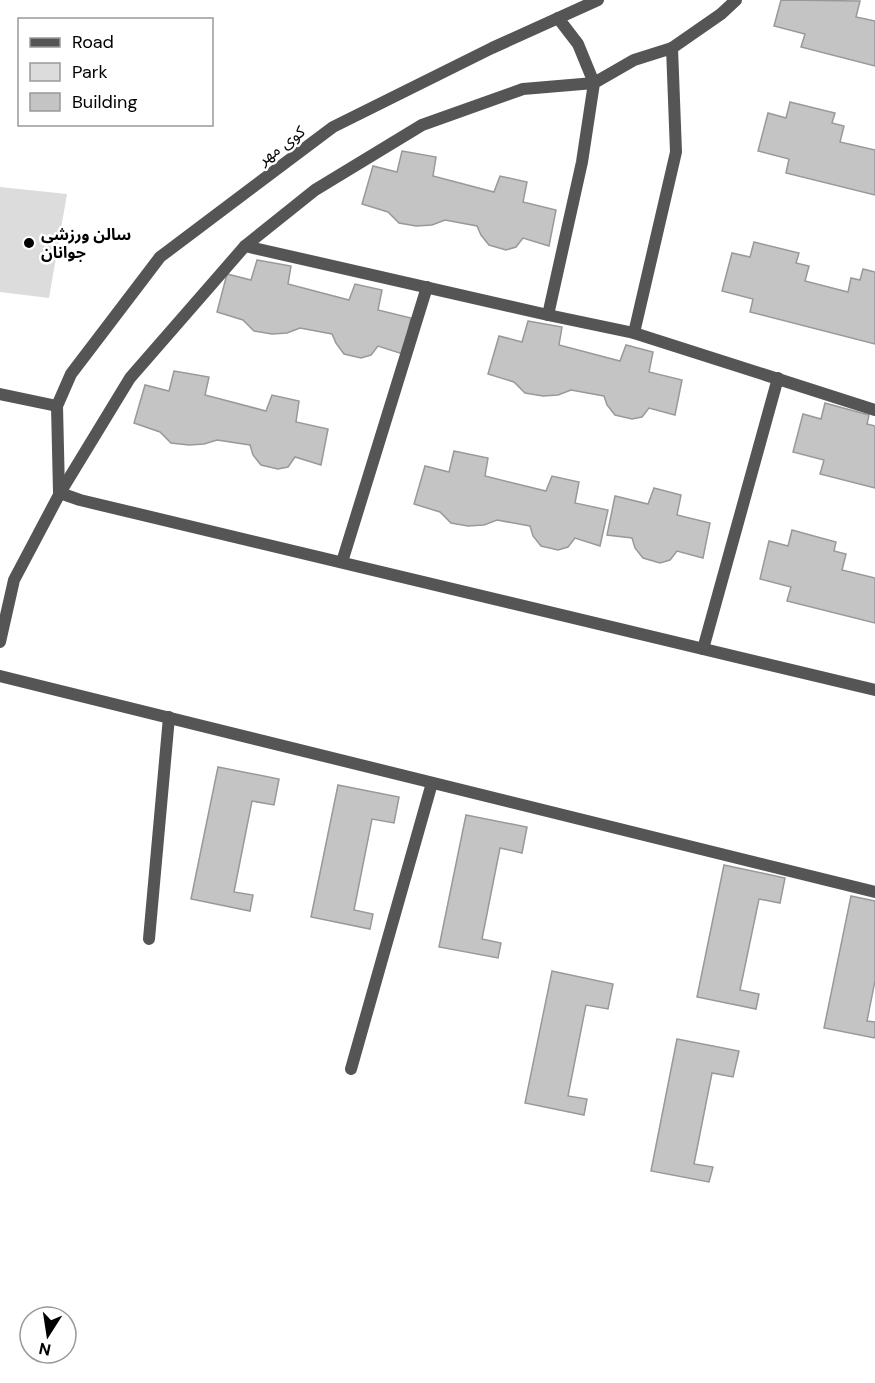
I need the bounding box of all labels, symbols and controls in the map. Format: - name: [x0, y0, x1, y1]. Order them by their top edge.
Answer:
- legend: [18, 18, 213, 126]
- text: Road: [72, 30, 114, 54]
- text: Park: [72, 60, 108, 84]
- text: Building: [72, 90, 137, 114]
- street label: کوی مهر: [253, 121, 309, 170]
- place label: سالن ورزشی جوانان: [41, 224, 131, 263]
- marker: سالن ورزشی جوانان: [22, 236, 36, 250]
- north arrow: [18, 1305, 78, 1365]
- text: N: [37, 1338, 53, 1361]

